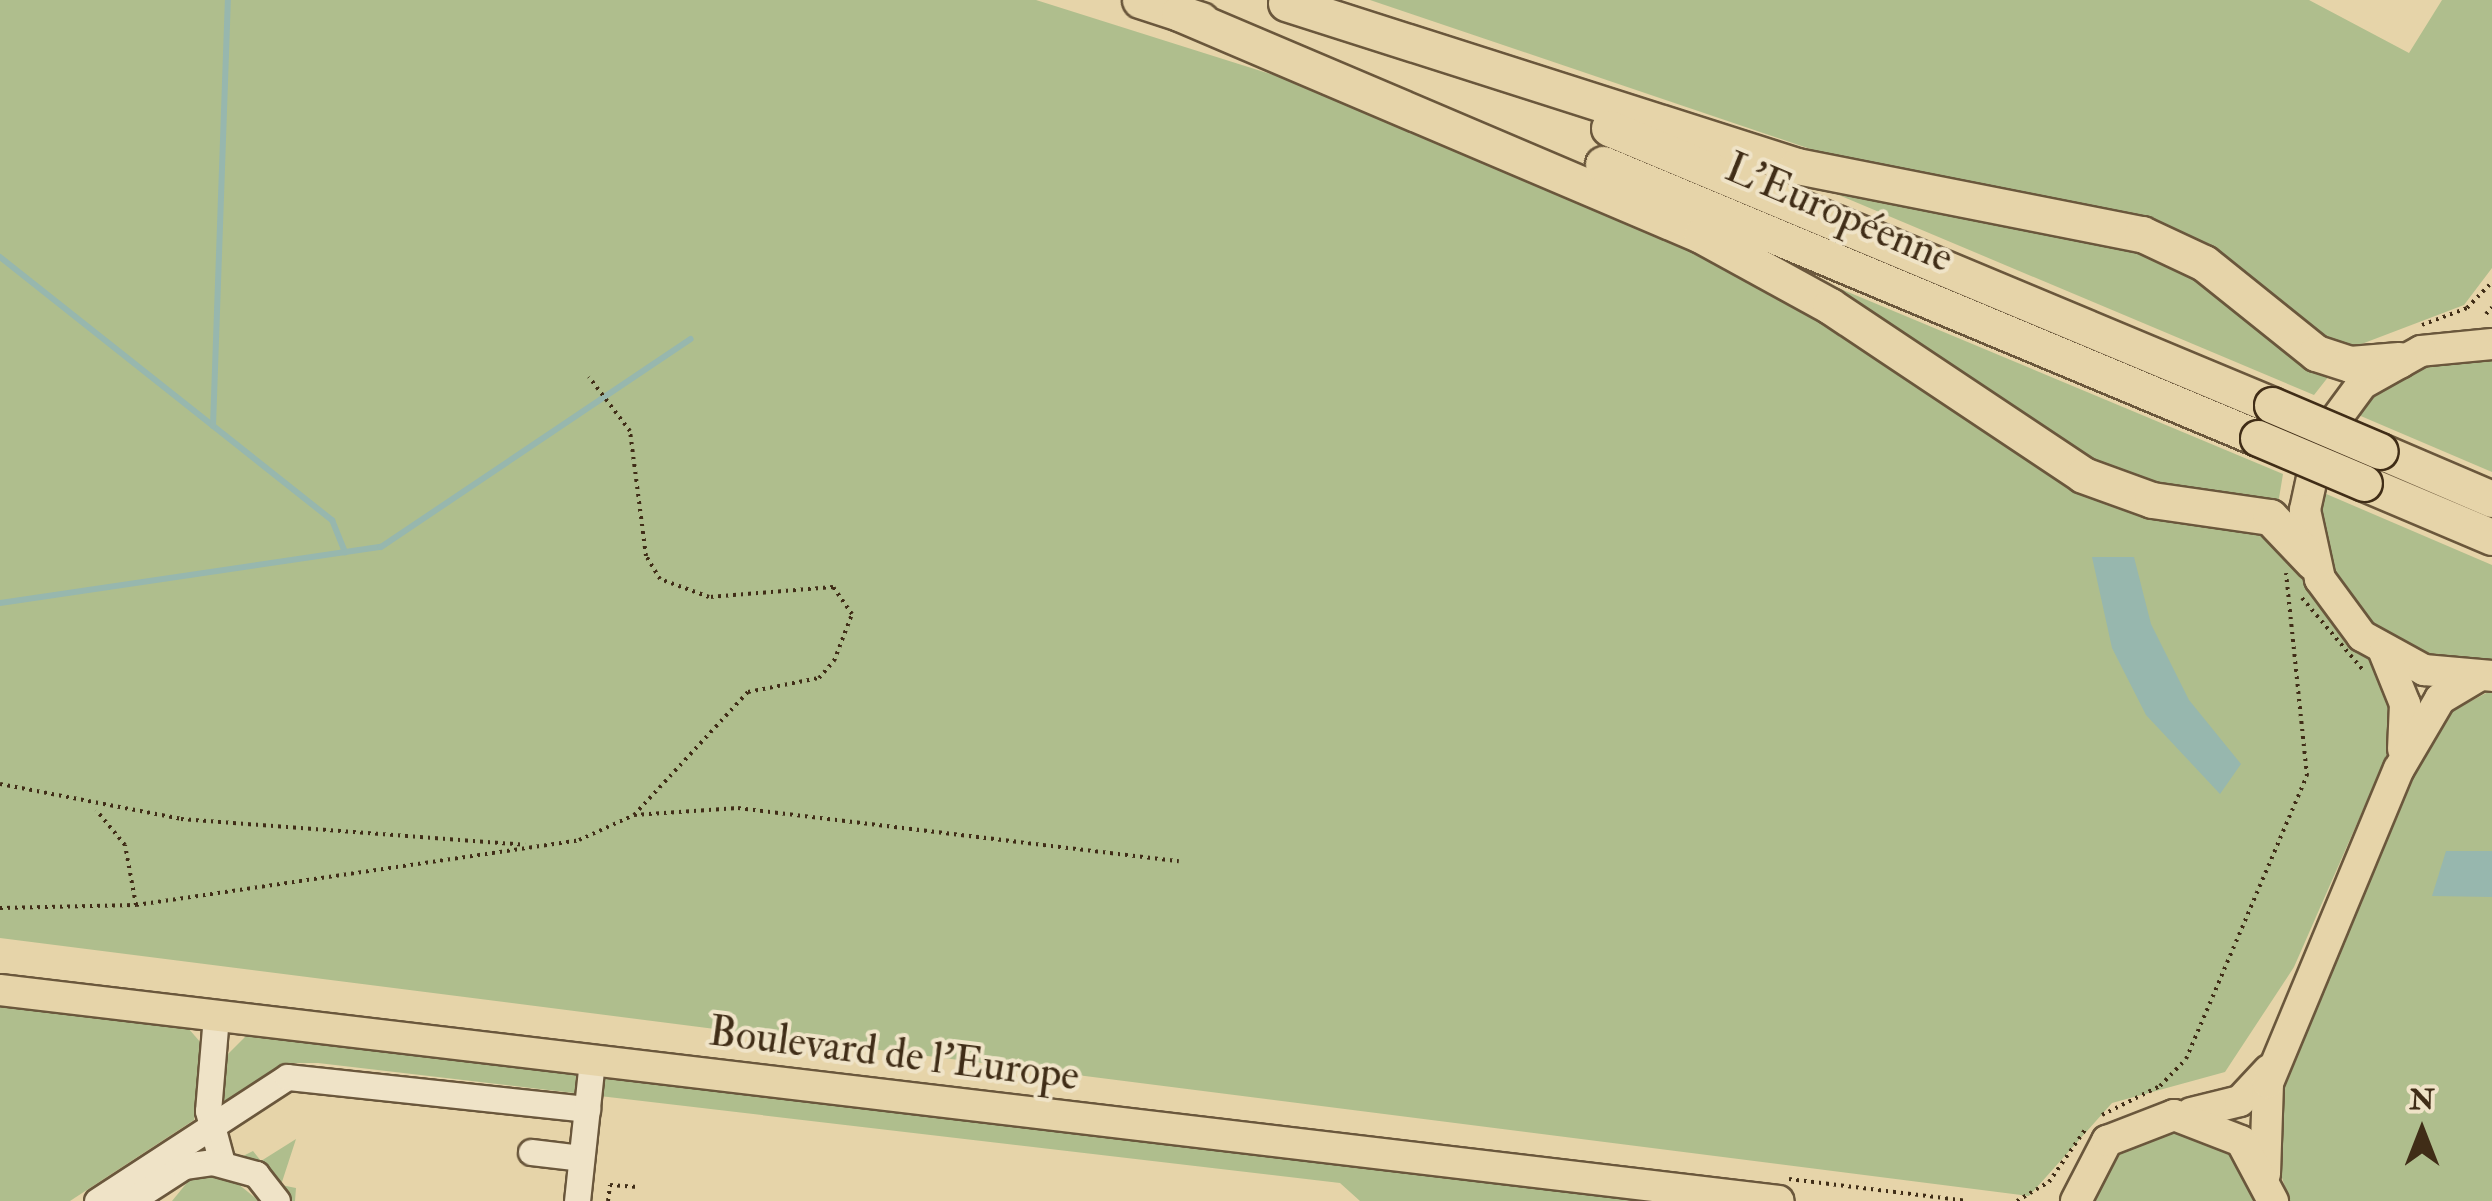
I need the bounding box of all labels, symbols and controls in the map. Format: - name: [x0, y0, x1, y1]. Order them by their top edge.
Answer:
- street label: L'Européenne: [1718, 142, 1960, 284]
- street label: Boulevard de l'Europe: [706, 1006, 1082, 1102]
- north arrow: [2372, 1081, 2472, 1181]
- text: N: [2409, 1083, 2435, 1118]

